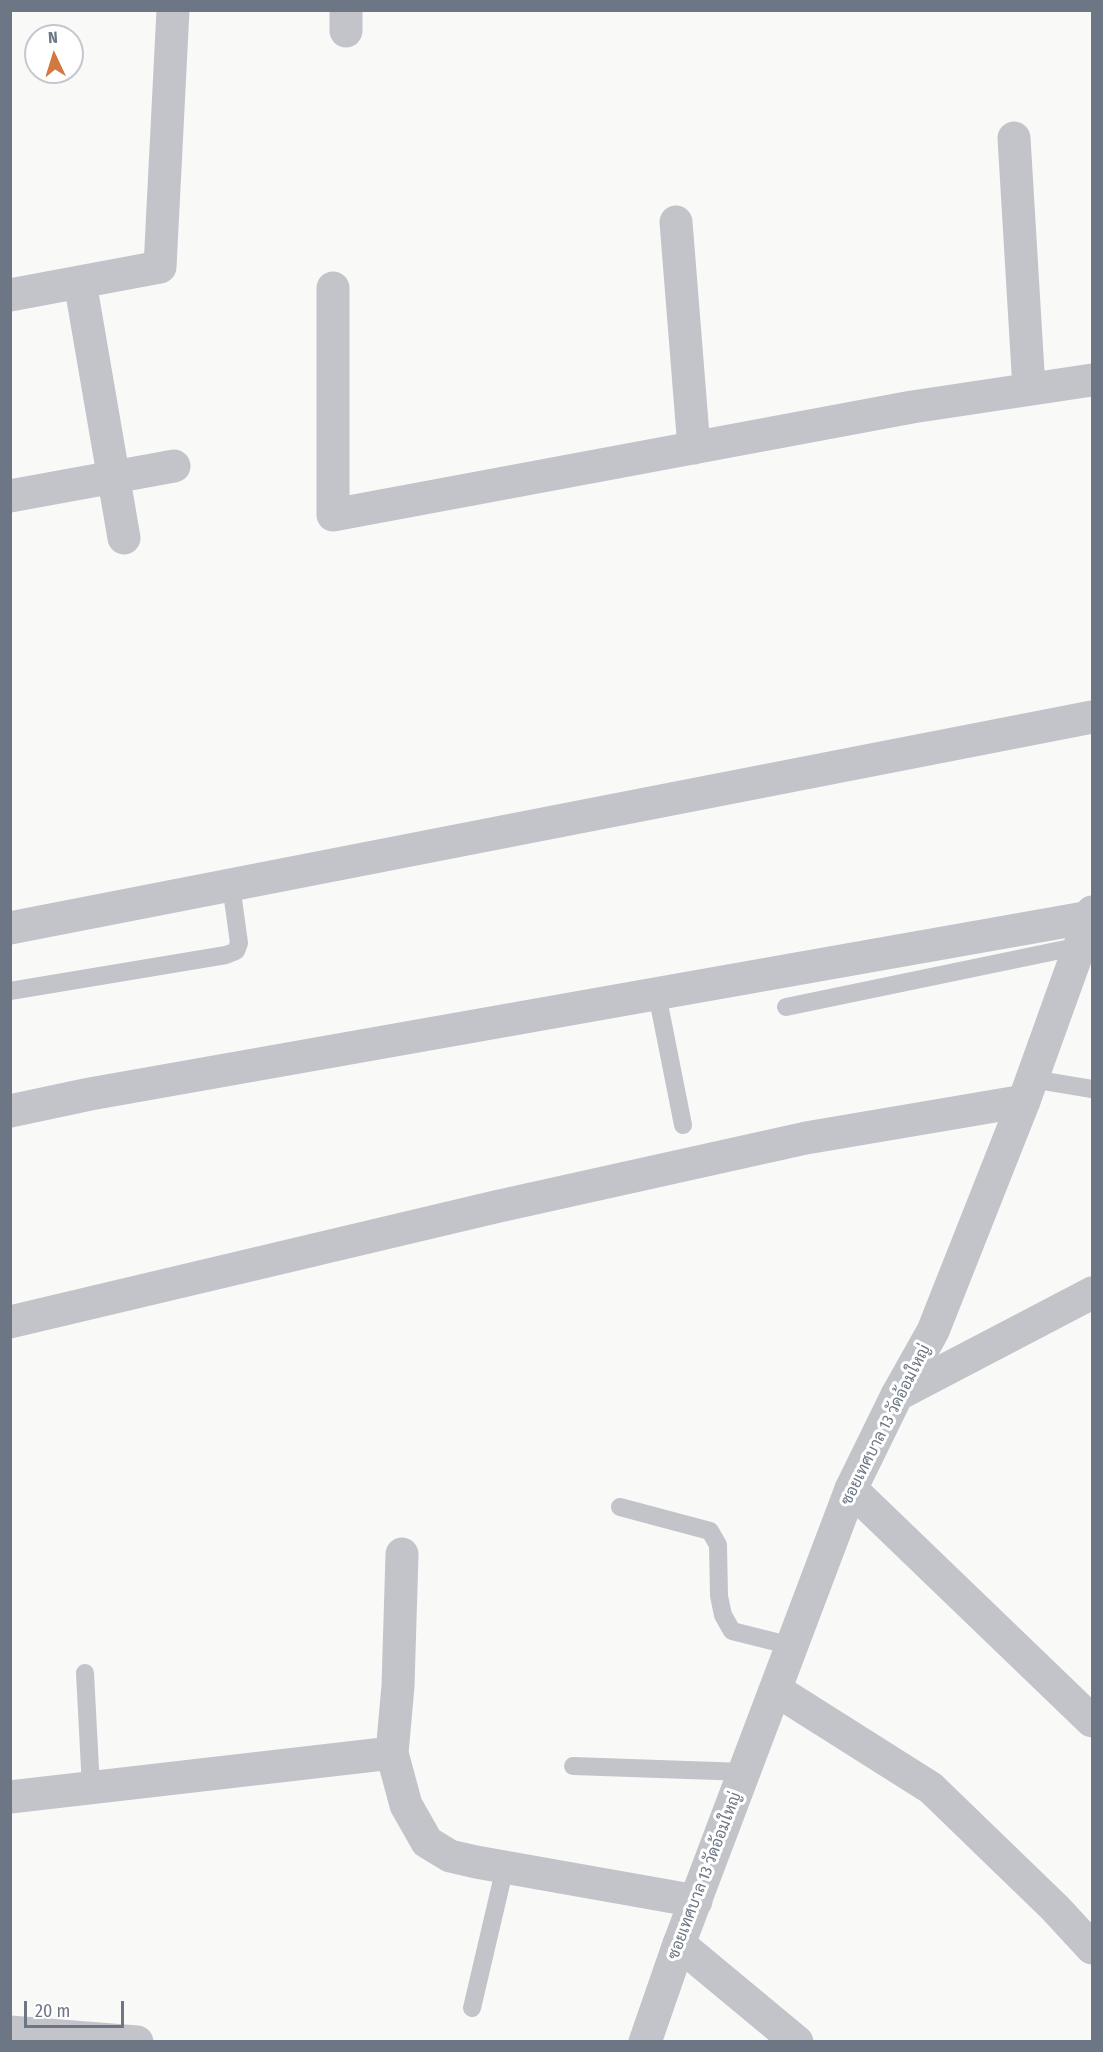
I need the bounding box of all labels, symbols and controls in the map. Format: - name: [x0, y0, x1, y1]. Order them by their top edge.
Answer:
- north arrow: [24, 24, 84, 84]
- text: N: [47, 28, 58, 47]
- street label: ซอยเทศบาล 13 วัดอ้อมใหญ่: [837, 1342, 935, 1508]
- street label: ซอยเทศบาล 13 วัดอ้อมใหญ่: [664, 1790, 746, 1962]
- scale bar: [27, 1989, 128, 2027]
- text: 20 m: [35, 2000, 70, 2022]

